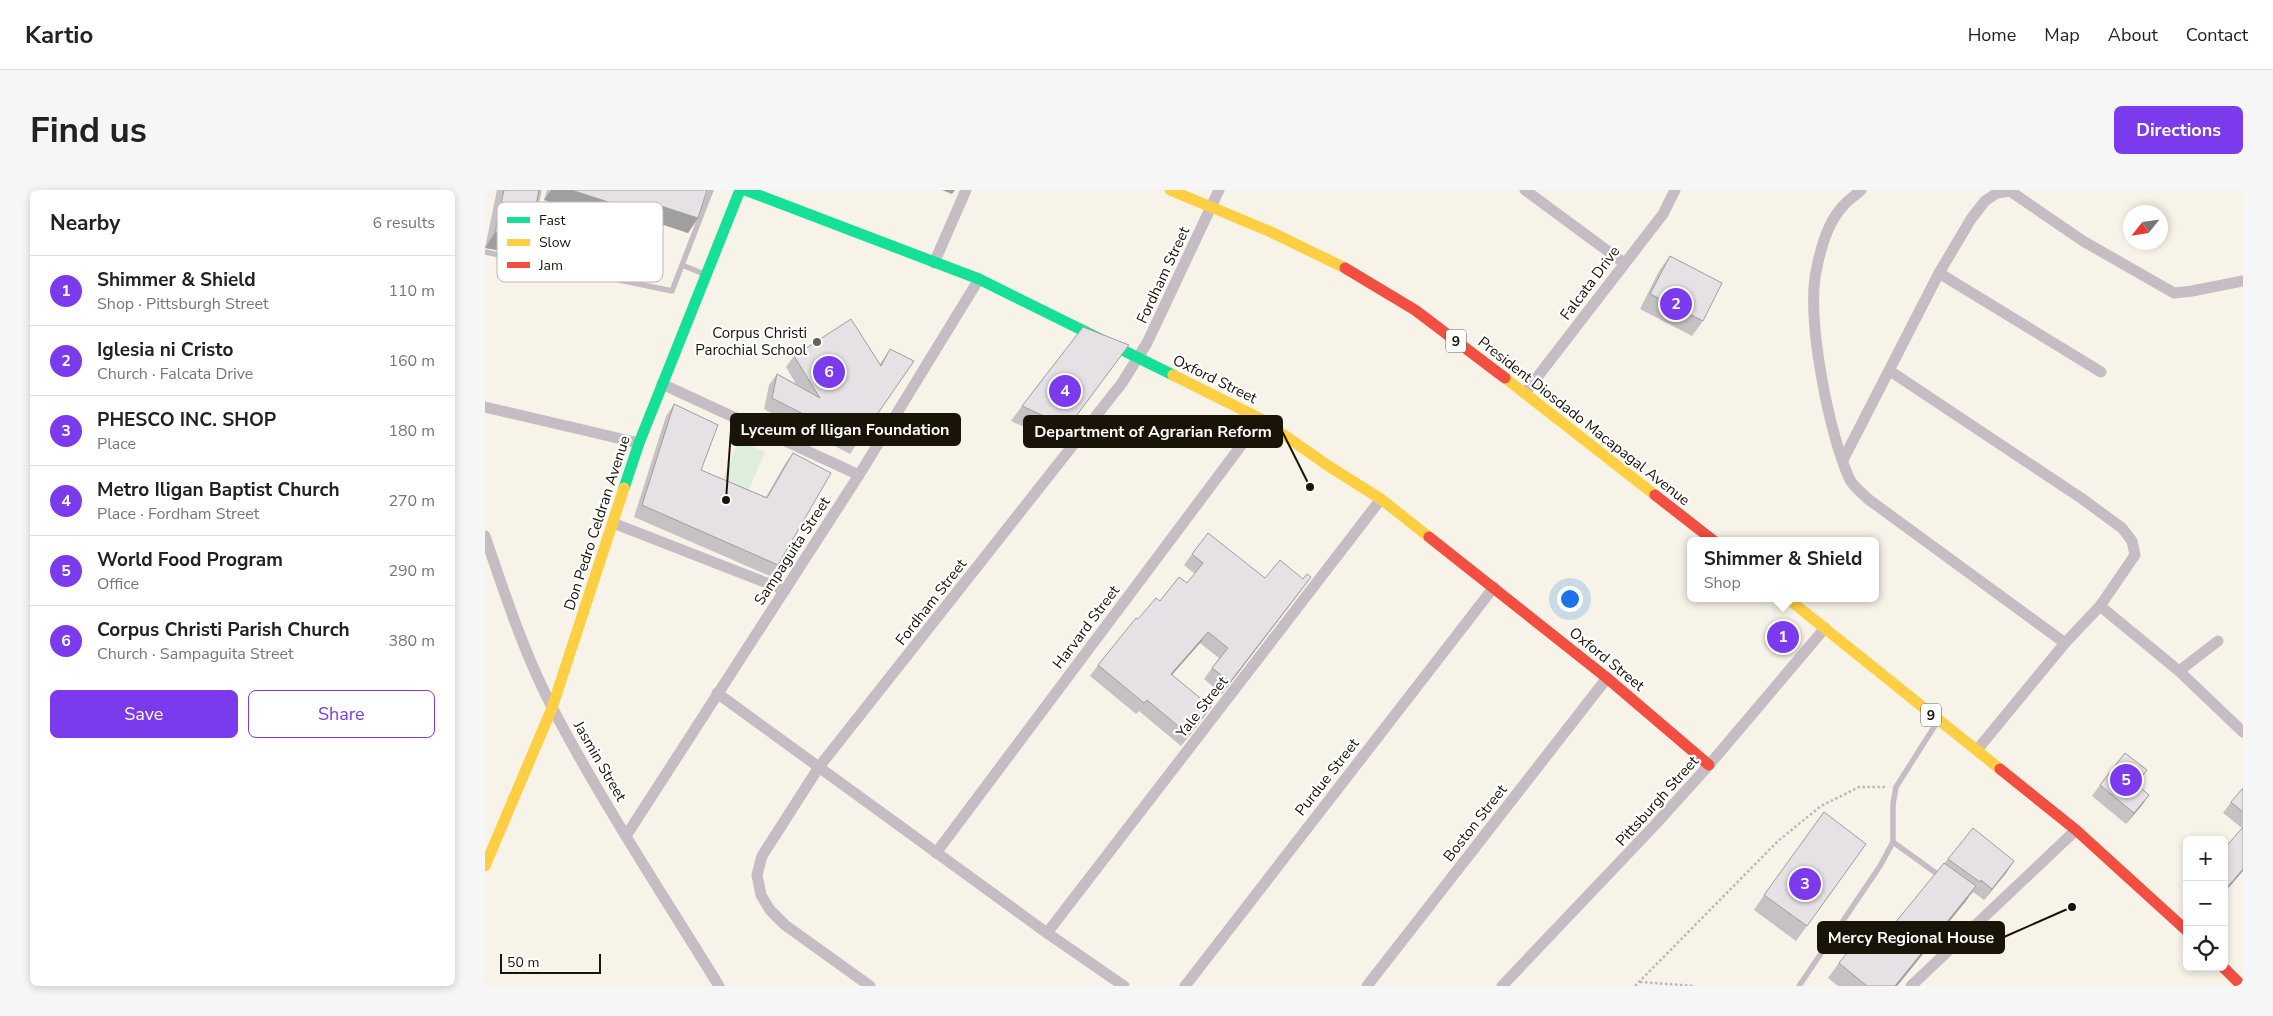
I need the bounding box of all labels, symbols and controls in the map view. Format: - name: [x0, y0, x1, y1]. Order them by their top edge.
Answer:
- text: Kartio: [25, 19, 93, 51]
- text: Home: [1968, 23, 2016, 47]
- text: Map: [2044, 23, 2080, 47]
- text: About: [2108, 23, 2158, 47]
- text: Contact: [2186, 23, 2248, 47]
- button: Directions: [2114, 106, 2243, 154]
- text: Find us: [30, 107, 147, 154]
- legend: [497, 202, 663, 282]
- north arrow: [2123, 205, 2168, 250]
- text: Nearby: [50, 209, 120, 237]
- text: Fast: [539, 211, 565, 230]
- text: 6 results: [373, 212, 435, 234]
- street label: Fordham Street: [1132, 223, 1194, 327]
- text: Slow: [539, 233, 571, 252]
- street label: Falcata Drive: [1556, 242, 1624, 324]
- text: Jam: [538, 256, 563, 275]
- text: Shimmer & Shield: [97, 267, 256, 293]
- text: 1: [61, 280, 71, 302]
- text: 110 m: [388, 280, 435, 302]
- pin: 2: [1660, 285, 1692, 323]
- text: Shop · Pittsburgh Street: [97, 293, 269, 315]
- place label: Corpus Christi Parochial School: [695, 323, 808, 360]
- road number: 9: [1446, 330, 1466, 352]
- street label: President Diosdado Macapagal Avenue: [1474, 332, 1694, 510]
- marker: Corpus Christi Parochial School: [811, 336, 823, 348]
- text: Iglesia ni Cristo: [97, 337, 233, 363]
- text: 2: [61, 350, 71, 372]
- text: 160 m: [388, 350, 435, 372]
- street label: Oxford Street: [1170, 350, 1261, 408]
- pin: 6: [813, 353, 845, 391]
- text: Church · Falcata Drive: [97, 363, 253, 385]
- pin: 4: [1049, 372, 1081, 410]
- text: PHESCO INC. SHOP: [97, 407, 276, 433]
- callout: Lyceum of Iligan Foundation: [731, 414, 960, 445]
- callout: Department of Agrarian Reform: [1024, 416, 1282, 447]
- text: Lyceum of Iligan Foundation: [741, 419, 949, 441]
- text: 3: [61, 420, 71, 442]
- text: 180 m: [388, 420, 435, 442]
- text: Department of Agrarian Reform: [1034, 421, 1272, 443]
- text: Place: [97, 433, 136, 455]
- street label: Don Pedro Celdran Avenue: [559, 433, 635, 613]
- text: Metro Iligan Baptist Church: [97, 477, 340, 503]
- text: 4: [61, 490, 71, 512]
- text: 270 m: [388, 490, 435, 512]
- street label: Sampaguita Street: [749, 492, 835, 609]
- text: Place · Fordham Street: [97, 503, 259, 525]
- popup: [1687, 537, 1879, 602]
- text: Shimmer & Shield: [1704, 546, 1862, 572]
- text: World Food Program: [97, 547, 283, 573]
- street label: Fordham Street: [891, 554, 971, 649]
- text: 5: [61, 560, 71, 582]
- text: 290 m: [388, 560, 435, 582]
- text: Shop: [1704, 572, 1741, 594]
- text: Office: [97, 573, 139, 595]
- street label: Harvard Street: [1048, 581, 1124, 673]
- your location: [1557, 586, 1583, 612]
- text: Corpus Christi Parish Church: [97, 617, 350, 643]
- pin: 1: [1767, 618, 1799, 656]
- street label: Oxford Street: [1565, 622, 1649, 696]
- text: 6: [61, 630, 71, 652]
- text: 380 m: [388, 630, 435, 652]
- text: Church · Sampaguita Street: [97, 643, 294, 665]
- street label: Yale Street: [1171, 672, 1233, 743]
- button: Save: [50, 690, 238, 738]
- button: Share: [248, 690, 435, 738]
- road number: 9: [1921, 704, 1941, 726]
- street label: Jasmin Street: [568, 716, 631, 805]
- street label: Purdue Street: [1290, 734, 1364, 820]
- street label: Pittsburgh Street: [1611, 751, 1703, 850]
- pin: 5: [2110, 761, 2142, 799]
- street label: Boston Street: [1439, 780, 1512, 866]
- map controls: [2183, 836, 2228, 971]
- button: +: [2183, 836, 2228, 881]
- pin: 3: [1789, 865, 1821, 903]
- button: −: [2183, 881, 2228, 926]
- callout: Mercy Regional House: [1818, 922, 2004, 953]
- button: locate: [2183, 926, 2228, 971]
- text: Mercy Regional House: [1828, 927, 1995, 949]
- scale bar: [500, 951, 601, 974]
- text: 50 m: [507, 953, 539, 972]

